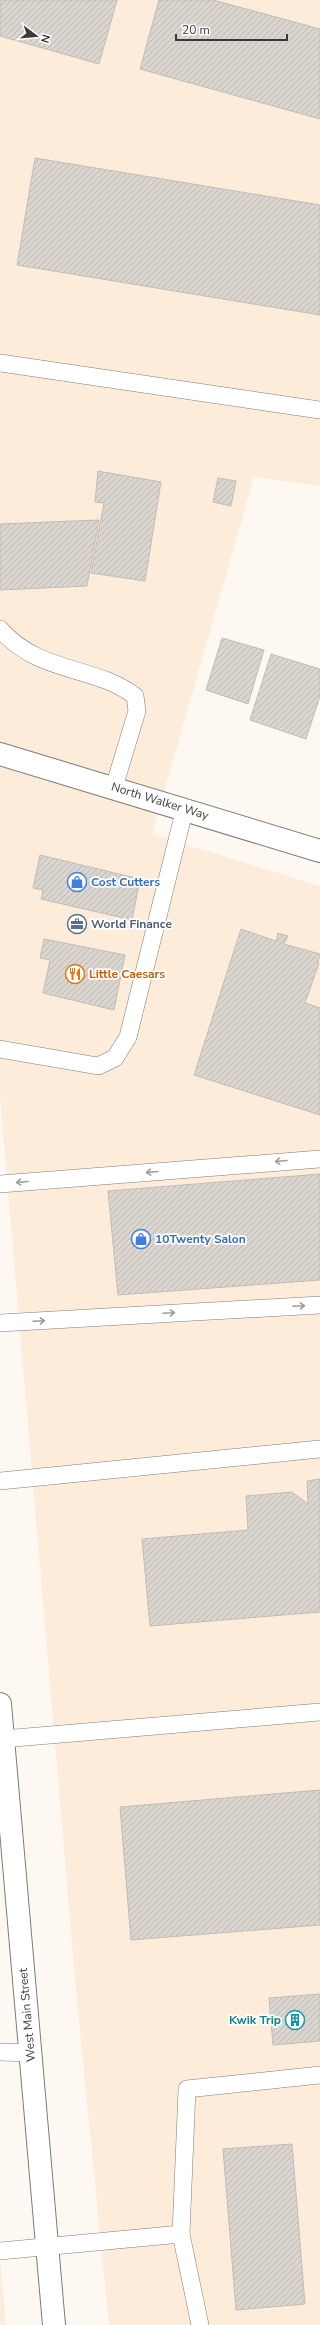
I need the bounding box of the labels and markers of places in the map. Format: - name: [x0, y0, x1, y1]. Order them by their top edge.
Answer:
- shop icon: Cost Cutters: [66, 871, 88, 893]
- place label: Cost Cutters: [91, 874, 160, 890]
- office icon: World Finance: [66, 913, 88, 935]
- place label: World Finance: [91, 916, 172, 932]
- restaurant icon: Little Caesars: [64, 963, 86, 985]
- place label: Little Caesars: [89, 966, 165, 982]
- shop icon: 10Twenty Salon: [130, 1228, 152, 1250]
- place label: 10Twenty Salon: [155, 1231, 246, 1247]
- building icon: Kwik Trip: [284, 2009, 306, 2031]
- place label: Kwik Trip: [229, 2012, 281, 2028]

